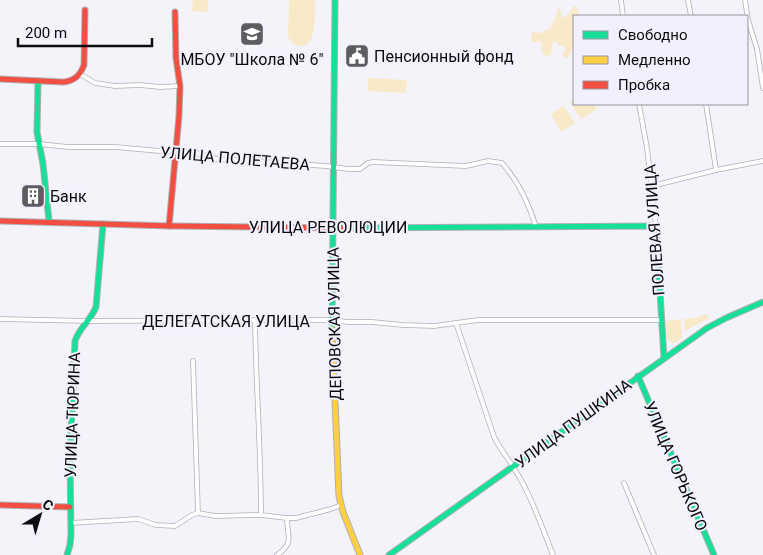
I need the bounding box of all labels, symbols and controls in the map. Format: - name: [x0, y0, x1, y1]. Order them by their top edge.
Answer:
- scale bar: [18, 15, 151, 47]
- legend: [573, 15, 748, 105]
- school or university icon: МБОУ "Школа № 6": [239, 21, 265, 47]
- text: 200 m: [25, 24, 67, 42]
- text: Свободно: [618, 26, 687, 44]
- public building icon: Пенсионный фонд: [344, 43, 370, 69]
- place label: Пенсионный фонд: [374, 47, 514, 66]
- place label: МБОУ "Школа № 6": [180, 50, 324, 69]
- text: Медленно: [618, 51, 691, 69]
- text: Пробка: [618, 76, 670, 94]
- street label: УЛИЦА ПОЛЕТАЕВА: [159, 142, 311, 175]
- street label: ПОЛЕВАЯ УЛИЦА: [640, 163, 669, 296]
- building icon: Банк: [20, 183, 46, 209]
- place label: Банк: [50, 187, 87, 206]
- street label: УЛИЦА РЕВОЛЮЦИИ: [249, 218, 407, 237]
- street label: ДЕПОВСКАЯ УЛИЦА: [324, 247, 345, 401]
- street label: ДЕЛЕГАТСКАЯ УЛИЦА: [142, 312, 310, 331]
- street label: УЛИЦА ТЮРИНА: [61, 351, 84, 478]
- street label: УЛИЦА ПУШКИНА: [512, 375, 635, 472]
- street label: УЛИЦА ГОРЬКОГО: [640, 399, 711, 534]
- north arrow: [15, 490, 65, 540]
- text: С: [39, 496, 57, 514]

